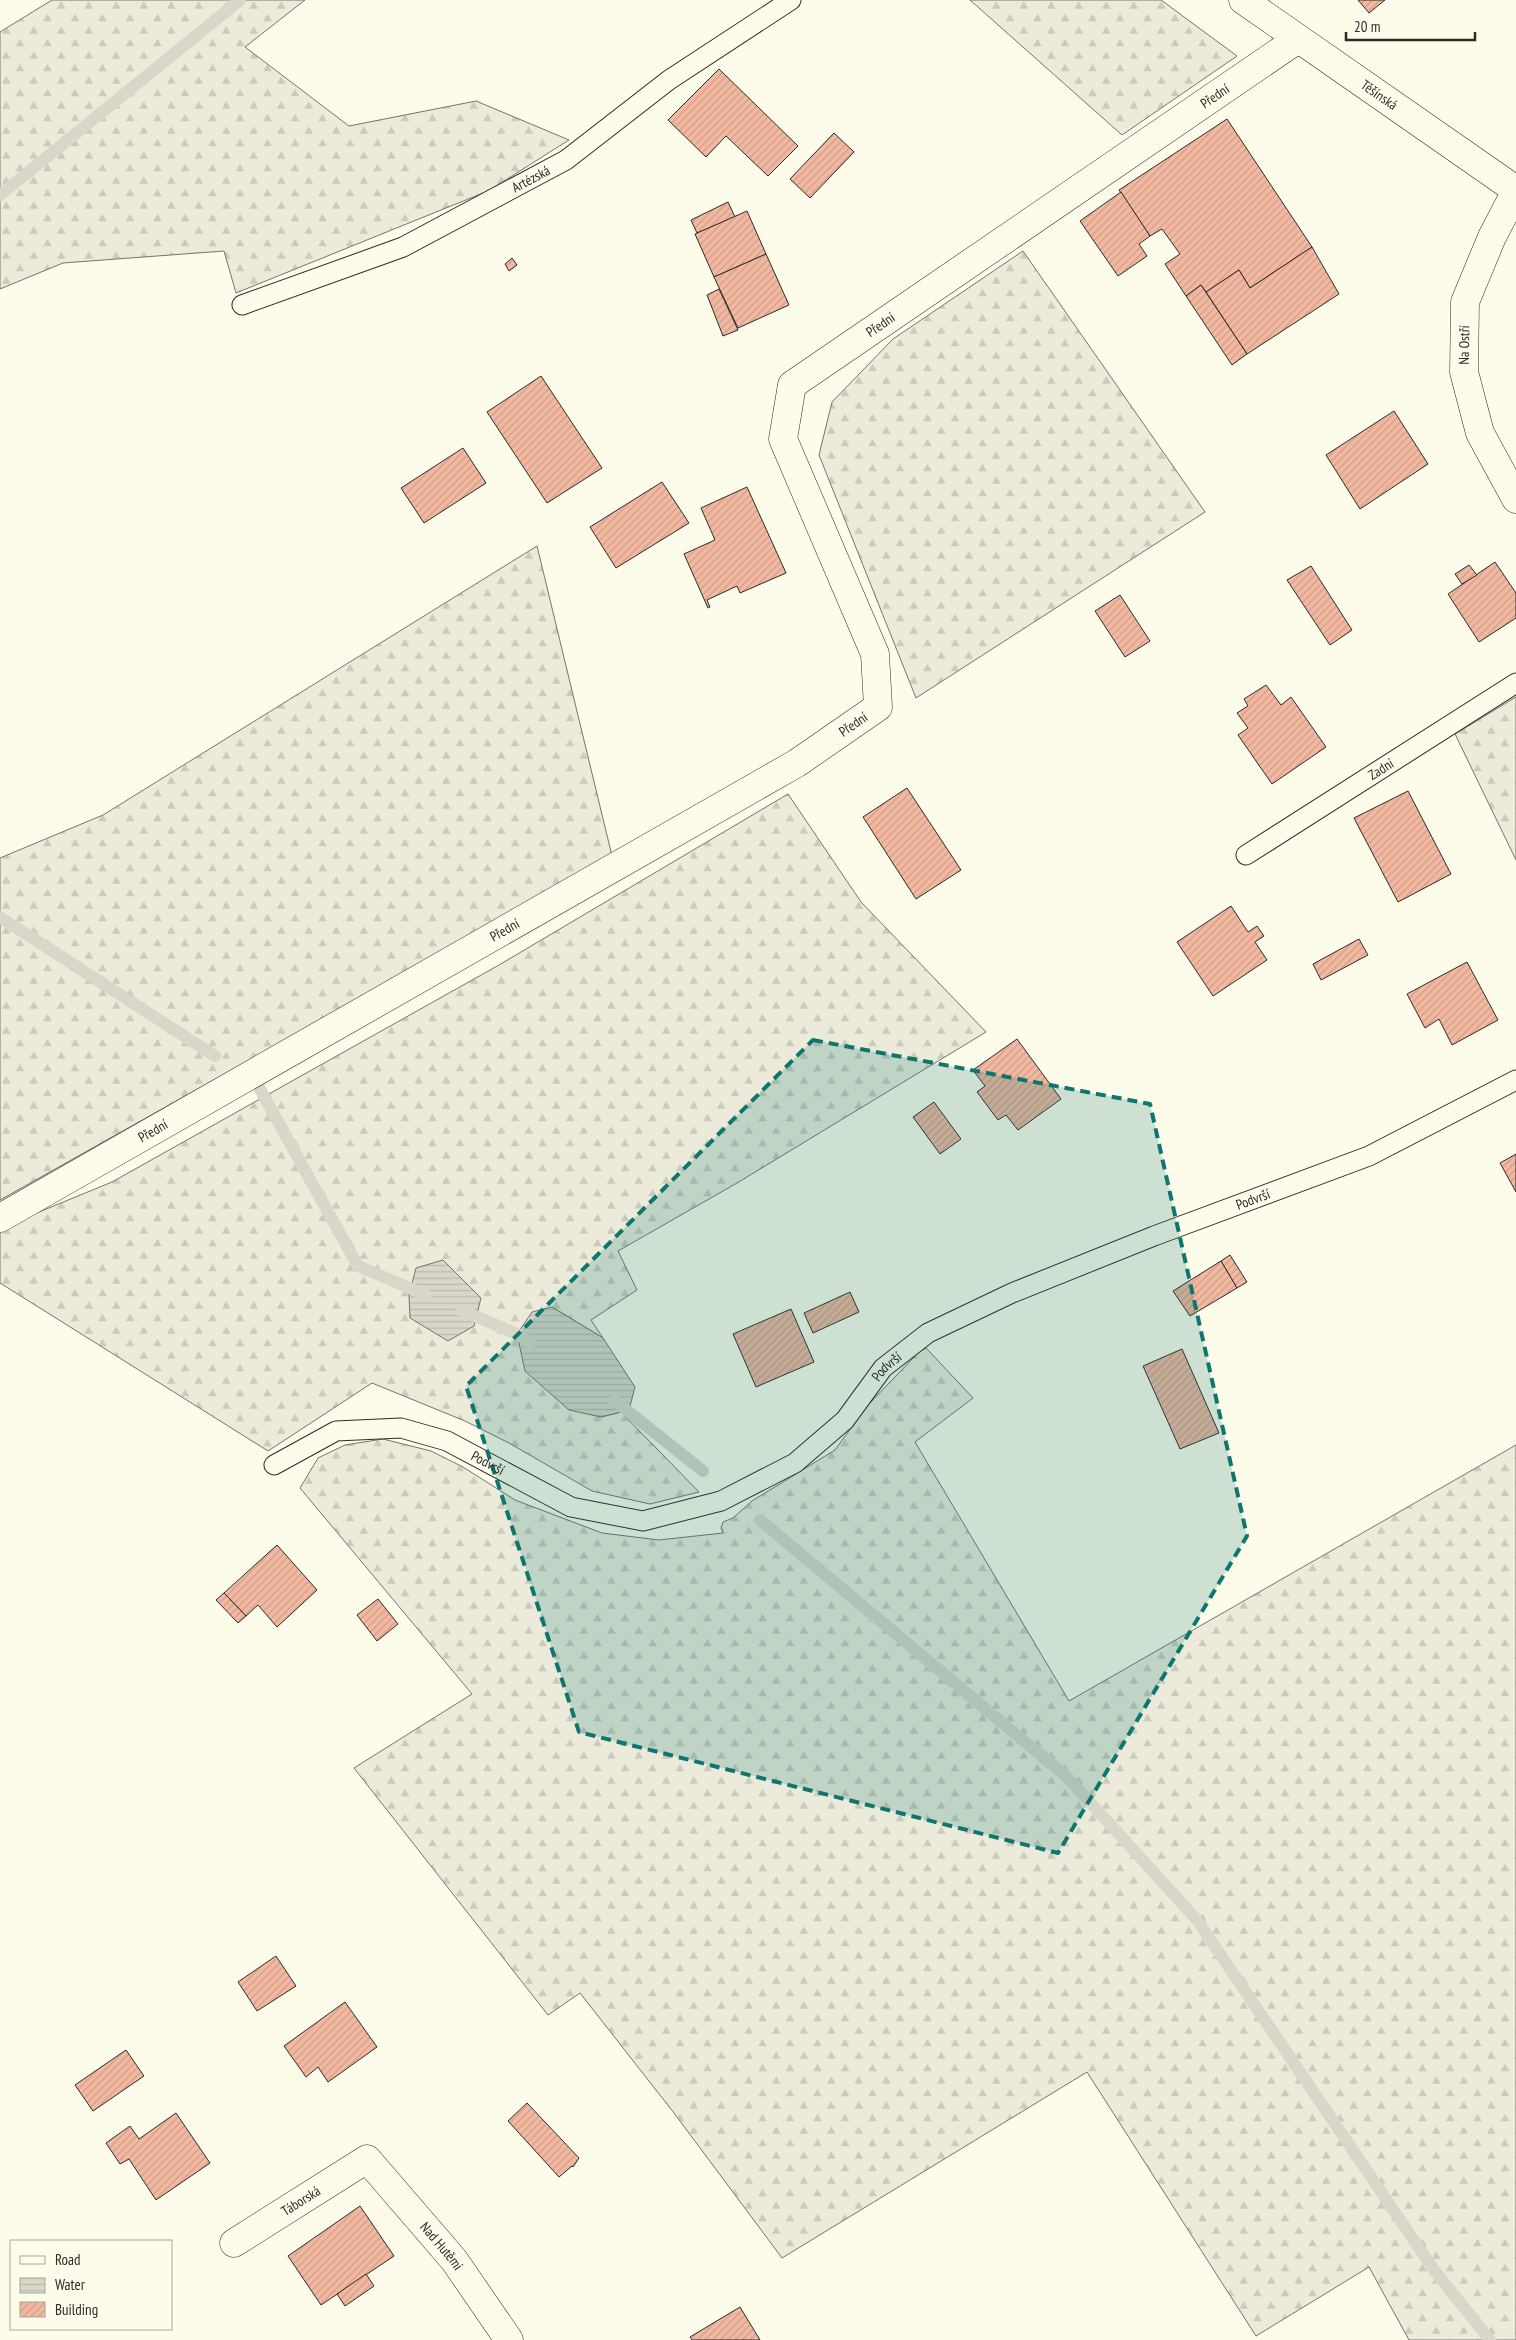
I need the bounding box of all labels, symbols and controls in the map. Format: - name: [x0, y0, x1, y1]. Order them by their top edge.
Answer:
- scale bar: [1346, 10, 1475, 42]
- text: 20 m: [1354, 17, 1380, 36]
- street label: Těšínská: [1357, 76, 1401, 114]
- street label: Přední: [1197, 80, 1233, 112]
- street label: Artézská: [508, 161, 553, 196]
- street label: Přední: [862, 308, 898, 341]
- street label: Na Ostří: [1455, 325, 1473, 365]
- street label: Přední: [835, 708, 871, 740]
- street label: Zadní: [1365, 754, 1397, 784]
- street label: Přední: [487, 914, 523, 946]
- street label: Přední: [135, 1115, 171, 1146]
- street label: Podvrší: [1233, 1185, 1272, 1214]
- street label: Podvrší: [867, 1348, 905, 1385]
- street label: Podvrší: [468, 1447, 508, 1479]
- street label: Táborská: [278, 2182, 324, 2220]
- street label: Nad Hutěmi: [416, 2218, 467, 2273]
- legend: [10, 2240, 172, 2330]
- text: Road: [55, 2250, 81, 2269]
- text: Water: [55, 2275, 86, 2294]
- text: Building: [55, 2300, 98, 2319]

